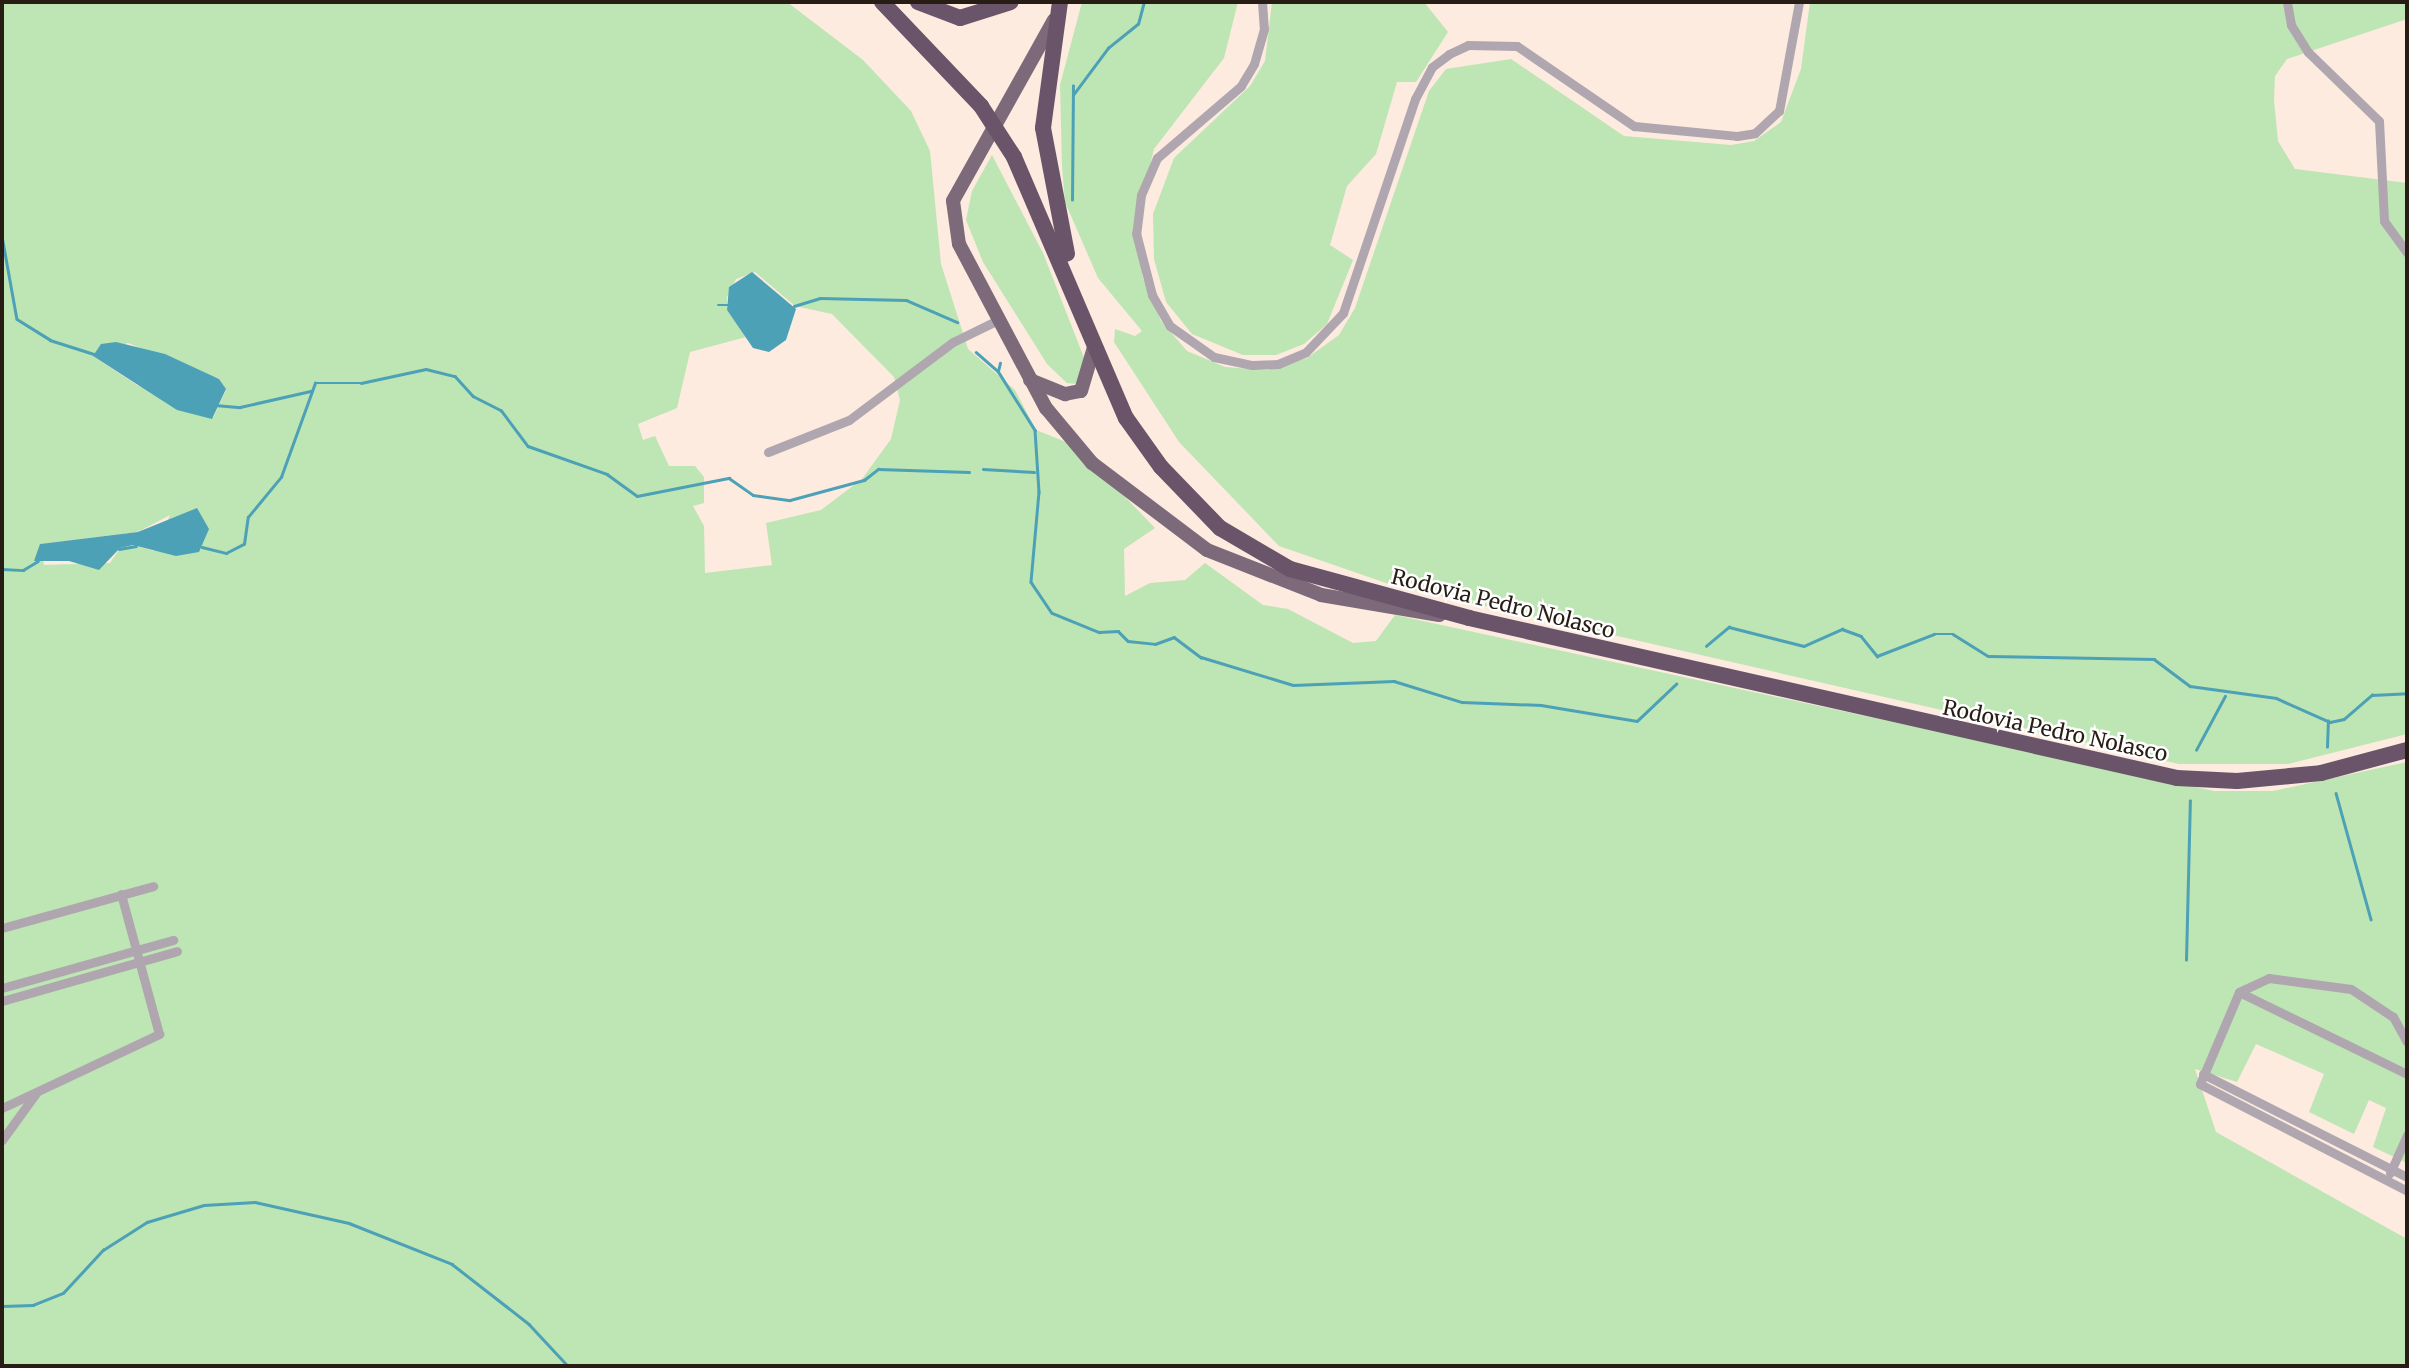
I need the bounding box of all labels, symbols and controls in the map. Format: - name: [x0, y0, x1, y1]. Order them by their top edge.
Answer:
- street label: Rodovia Pedro Nolasco: [1389, 564, 1617, 644]
- street label: Rodovia Pedro Nolasco: [1940, 695, 2170, 767]

